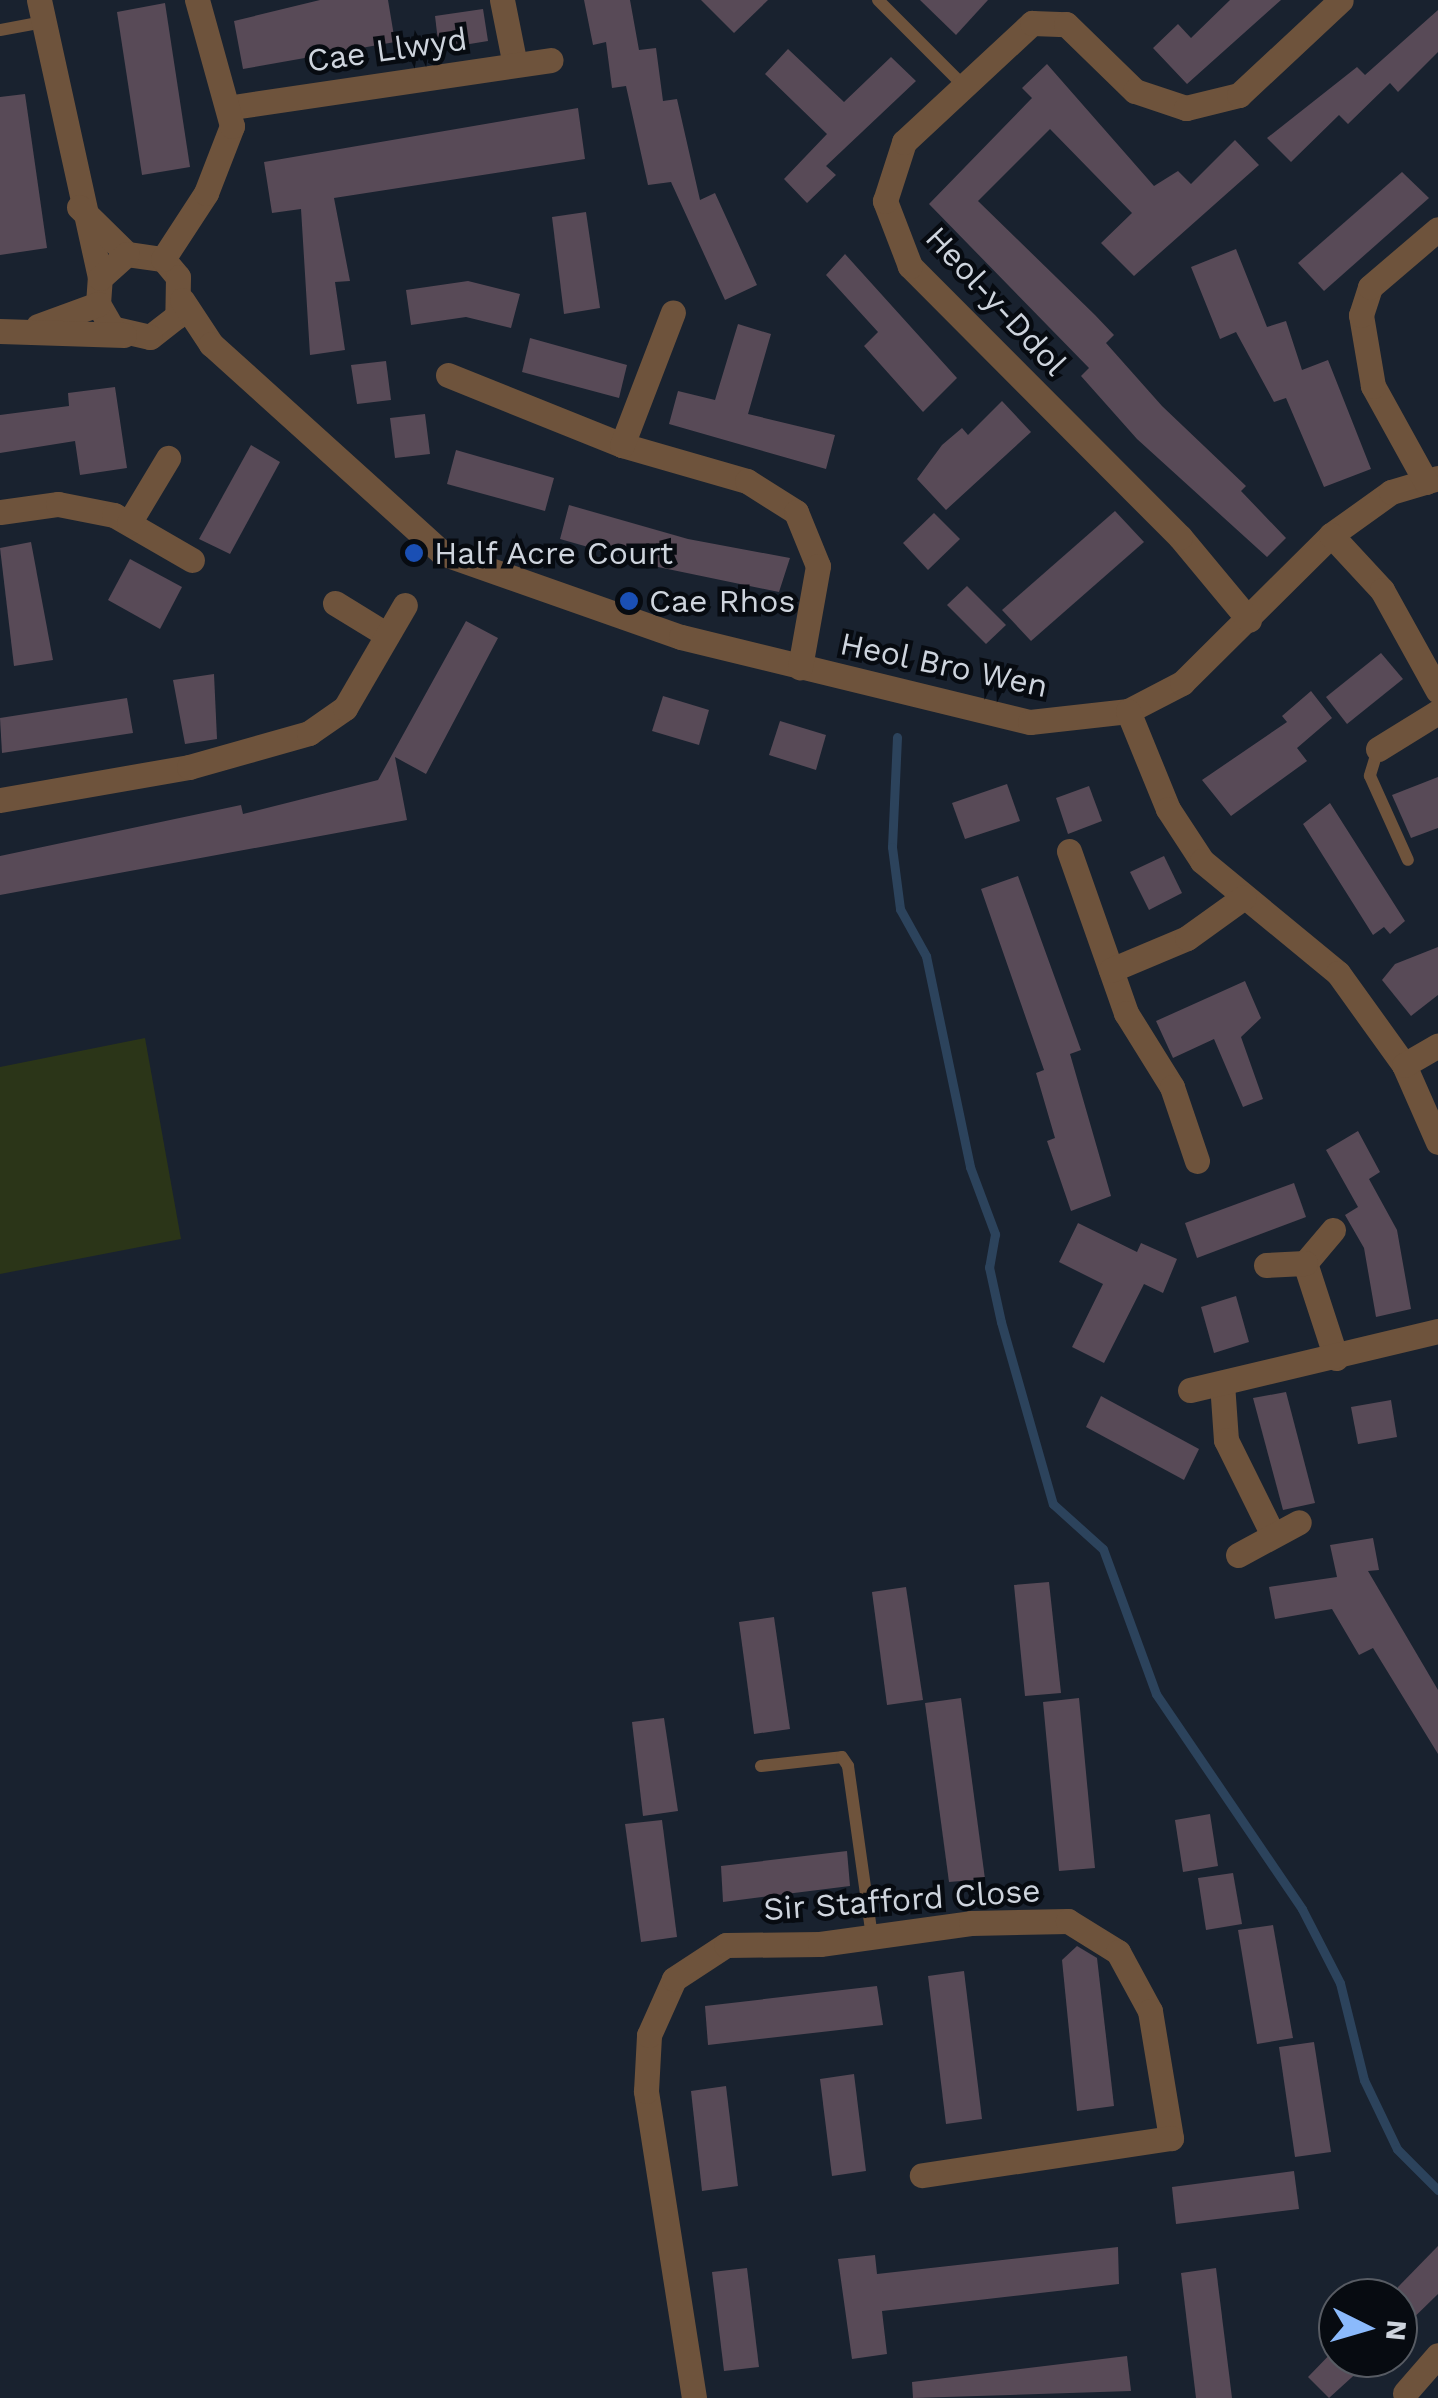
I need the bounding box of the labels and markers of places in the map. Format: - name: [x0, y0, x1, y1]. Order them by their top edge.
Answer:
- place label: Half Acre Court: [434, 534, 676, 572]
- marker: Half Acre Court: [403, 542, 425, 564]
- place label: Cae Rhos: [649, 582, 795, 620]
- marker: Cae Rhos: [618, 590, 640, 612]

